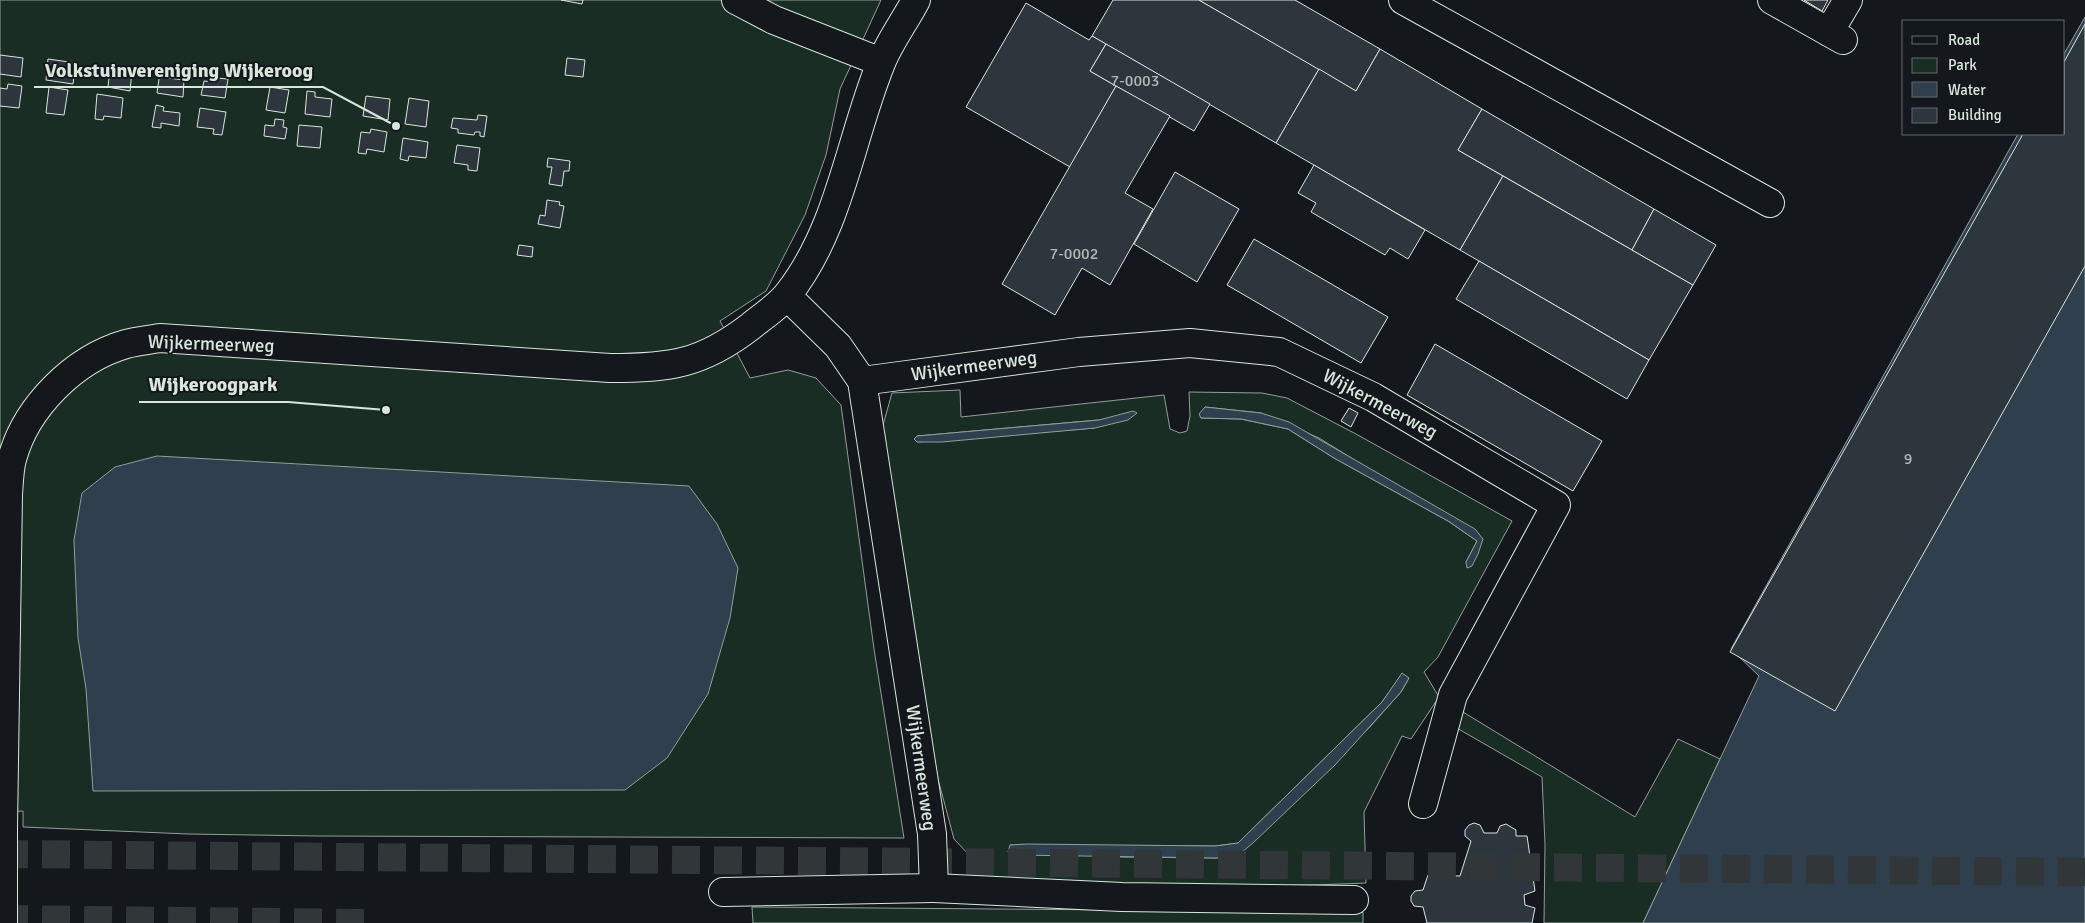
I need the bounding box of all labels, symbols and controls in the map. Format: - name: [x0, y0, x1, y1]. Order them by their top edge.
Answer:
- legend: [1902, 20, 2065, 135]
- text: Road: [1948, 31, 1980, 49]
- callout: Volkstuinvereniging Wijkeroog: [34, 52, 323, 87]
- text: Park: [1948, 56, 1977, 74]
- text: Volkstuinvereniging Wijkeroog: [45, 58, 313, 83]
- house number: 7-0003: [1111, 71, 1159, 91]
- text: Water: [1948, 81, 1986, 99]
- text: Building: [1948, 106, 2002, 124]
- house number: 7-0002: [1050, 244, 1098, 264]
- street label: Wijkermeerweg: [147, 330, 275, 358]
- street label: Wijkermeerweg: [910, 345, 1038, 387]
- street label: Wijkermeerweg: [1318, 364, 1442, 444]
- callout: Wijkeroogpark: [139, 367, 288, 402]
- text: Wijkeroogpark: [149, 372, 278, 397]
- house number: 9: [1904, 449, 1912, 469]
- street label: Wijkermeerweg: [900, 704, 942, 832]

